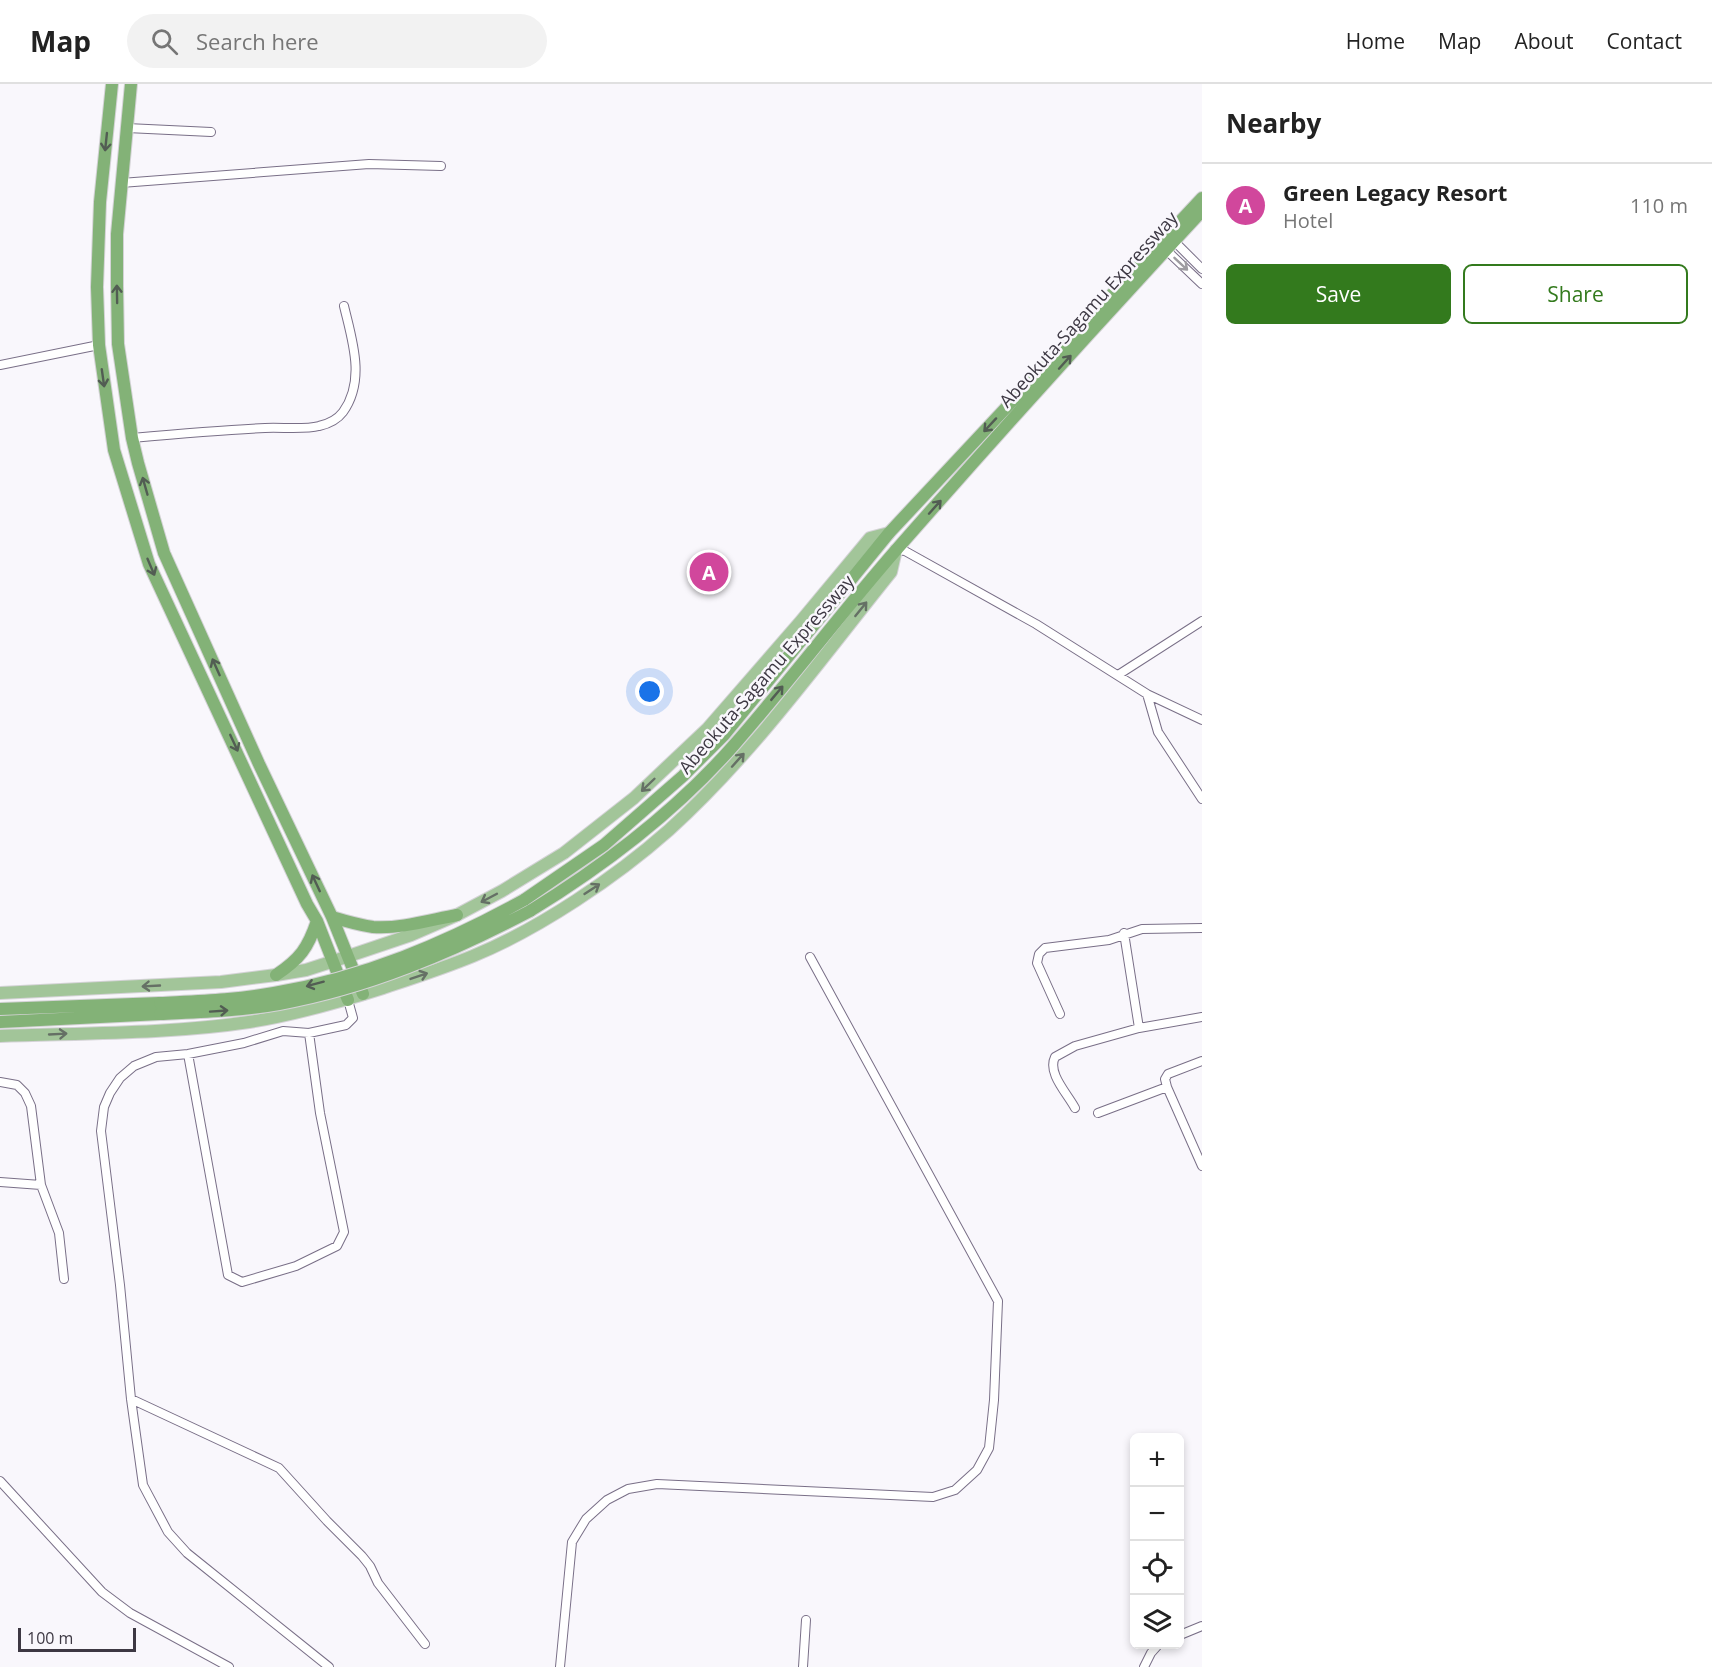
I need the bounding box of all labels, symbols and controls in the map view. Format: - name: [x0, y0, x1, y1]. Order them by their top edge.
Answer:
- search box: [127, 14, 547, 68]
- text: Map: [30, 22, 91, 60]
- icon: search: [148, 25, 181, 58]
- text: Search here: [196, 26, 319, 56]
- text: Home: [1346, 27, 1405, 55]
- text: Map: [1438, 27, 1481, 55]
- text: About: [1514, 27, 1574, 55]
- text: Contact: [1607, 27, 1682, 55]
- text: Nearby: [1226, 105, 1321, 141]
- one-way arrow: [100, 132, 111, 152]
- text: Green Legacy Resort: [1283, 177, 1507, 207]
- text: A: [1239, 192, 1252, 219]
- text: 110 m: [1630, 192, 1688, 219]
- street label: Abeokuta-Sagamu Expressway: [993, 205, 1183, 412]
- text: Hotel: [1283, 207, 1333, 234]
- one-way arrow: [1173, 256, 1188, 270]
- button: Save: [1226, 264, 1451, 324]
- button: Share: [1463, 264, 1688, 324]
- one-way arrow: [111, 285, 123, 305]
- one-way arrow: [1058, 354, 1072, 369]
- one-way arrow: [98, 368, 109, 388]
- one-way arrow: [983, 418, 997, 433]
- one-way arrow: [139, 477, 150, 496]
- one-way arrow: [928, 500, 942, 515]
- pin: A: [690, 550, 728, 594]
- one-way arrow: [146, 557, 157, 575]
- street label: Abeokuta-Sagamu Expressway: [674, 570, 858, 778]
- one-way arrow: [855, 601, 868, 617]
- one-way arrow: [210, 659, 221, 677]
- your location: [635, 677, 664, 706]
- one-way arrow: [770, 686, 784, 701]
- one-way arrow: [229, 734, 240, 752]
- one-way arrow: [731, 753, 745, 768]
- one-way arrow: [640, 778, 655, 792]
- one-way arrow: [309, 874, 321, 892]
- one-way arrow: [583, 882, 600, 894]
- one-way arrow: [481, 892, 498, 904]
- one-way arrow: [409, 970, 428, 981]
- one-way arrow: [306, 979, 325, 990]
- one-way arrow: [142, 980, 162, 991]
- one-way arrow: [208, 1005, 228, 1016]
- one-way arrow: [48, 1028, 68, 1039]
- map controls: [1130, 1433, 1184, 1649]
- button: +: [1130, 1433, 1184, 1487]
- button: −: [1130, 1487, 1184, 1541]
- button: locate: [1130, 1541, 1184, 1595]
- button: layers: [1130, 1595, 1184, 1649]
- scale bar: [18, 1625, 136, 1652]
- text: 100 m: [27, 1627, 73, 1649]

